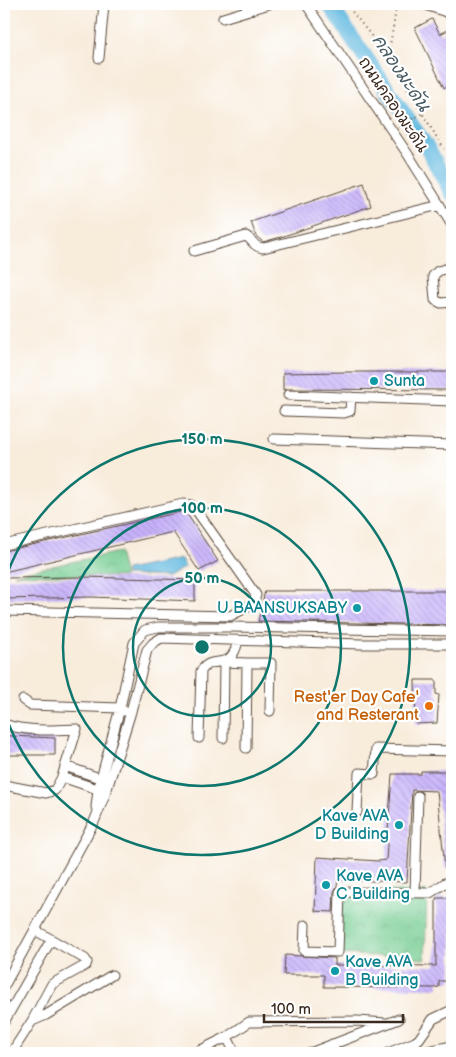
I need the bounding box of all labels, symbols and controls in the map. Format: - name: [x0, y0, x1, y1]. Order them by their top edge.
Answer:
- water label: คลองมะดัน: [368, 31, 435, 116]
- street label: ถนนคลองมะดัน: [354, 53, 434, 157]
- place label: Sunta: [384, 372, 425, 391]
- marker: Sunta: [368, 375, 380, 387]
- text: 150 m: [181, 430, 223, 449]
- text: 100 m: [181, 499, 223, 518]
- text: 50 m: [185, 569, 220, 588]
- place label: U BAANSUKSABY: [217, 599, 348, 618]
- marker: U BAANSUKSABY: [351, 602, 363, 614]
- centre of rings: [193, 638, 211, 656]
- place label: Rest'er Day Cafe' and Resterant: [294, 688, 419, 725]
- marker: Rest'er Day Cafe' and Resterant: [423, 700, 435, 712]
- place label: Kave AVA D Building: [315, 807, 389, 844]
- marker: Kave AVA D Building: [393, 819, 405, 831]
- place label: Kave AVA C Building: [336, 867, 410, 904]
- marker: Kave AVA C Building: [320, 879, 332, 891]
- place label: Kave AVA B Building: [345, 953, 419, 990]
- marker: Kave AVA B Building: [329, 965, 341, 977]
- scale bar: [264, 992, 402, 1024]
- text: 100 m: [271, 1000, 311, 1019]

